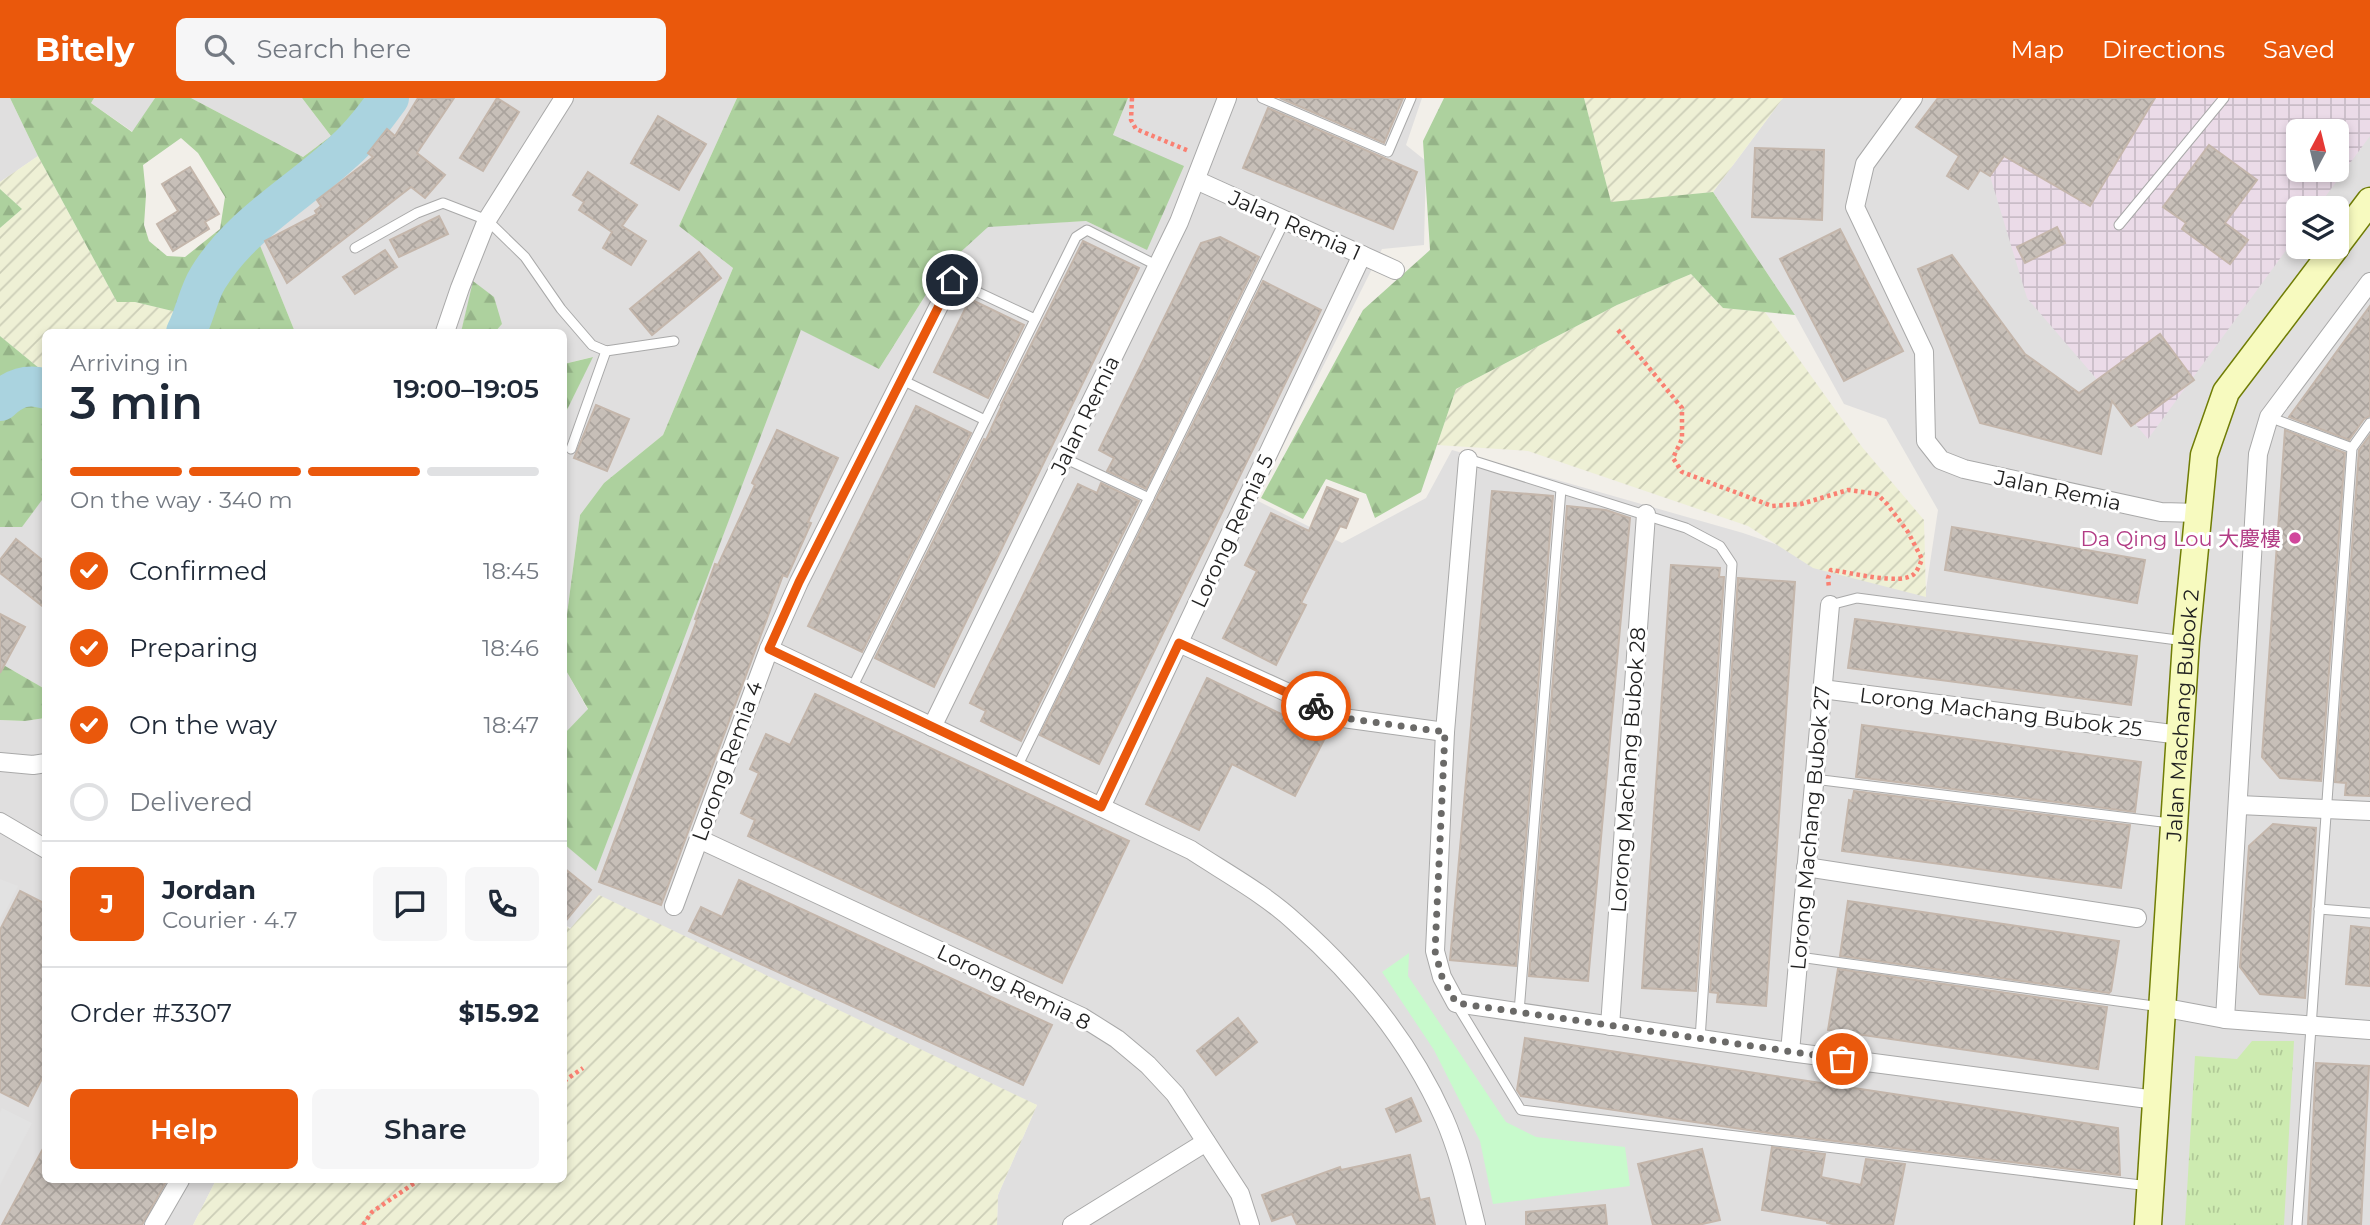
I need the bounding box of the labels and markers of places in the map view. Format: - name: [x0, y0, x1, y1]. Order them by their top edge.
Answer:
- pin: [922, 250, 982, 310]
- place label: Da Qing Lou 大慶樓: [2080, 526, 2281, 551]
- marker: Da Qing Lou 大慶樓: [2287, 530, 2303, 546]
- pin: [1812, 1029, 1872, 1089]

